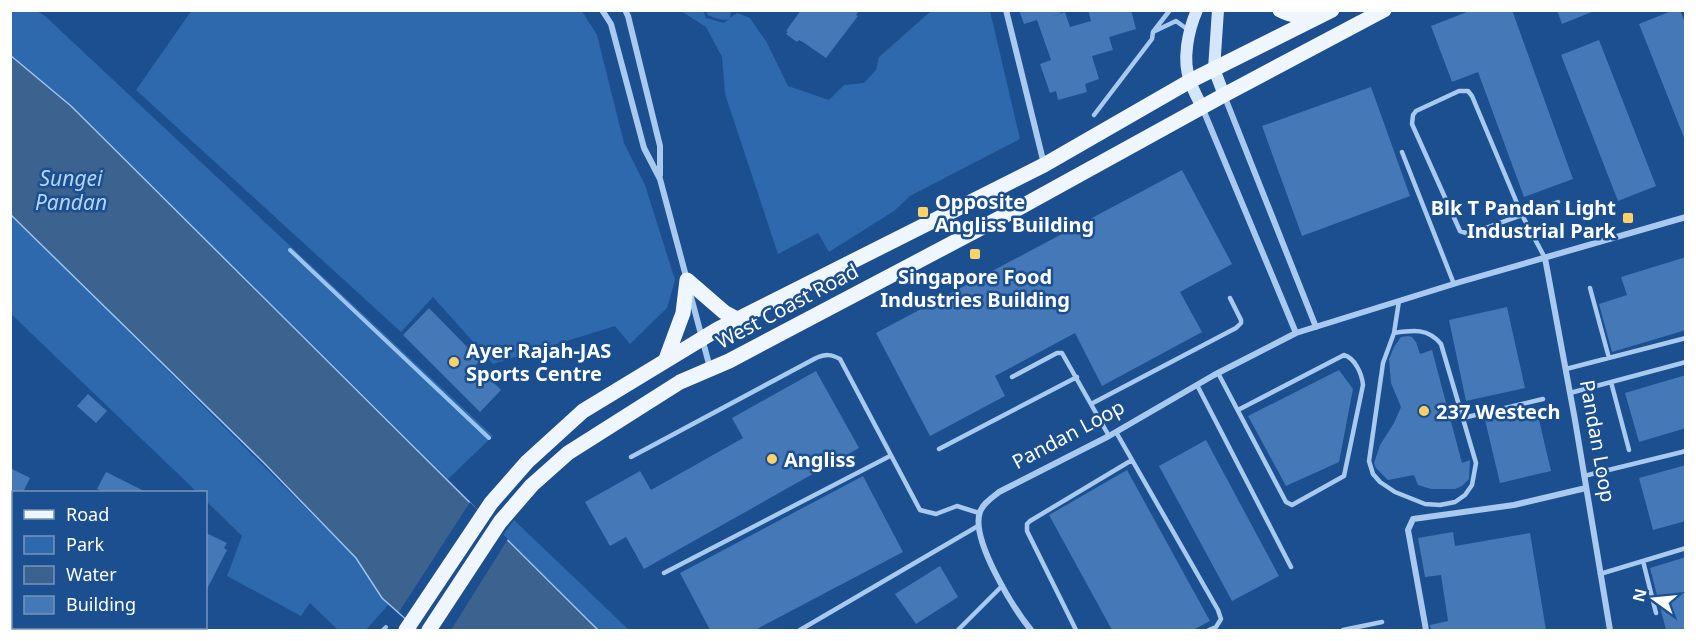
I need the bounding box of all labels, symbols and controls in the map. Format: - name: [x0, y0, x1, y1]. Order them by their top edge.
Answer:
- water label: Sungei Pandan: [35, 164, 107, 216]
- place label: Opposite Angliss Building: [935, 188, 1094, 238]
- place label: Blk T Pandan Light Industrial Park: [1431, 194, 1617, 244]
- marker: Opposite Angliss Building: [916, 205, 930, 219]
- marker: Blk T Pandan Light Industrial Park: [1621, 211, 1635, 225]
- marker: Singapore Food Industries Building: [968, 247, 982, 261]
- street label: West Coast Road: [711, 257, 863, 355]
- place label: Singapore Food Industries Building: [880, 263, 1070, 313]
- place label: Ayer Rajah-JAS Sports Centre: [466, 337, 611, 387]
- marker: Ayer Rajah-JAS Sports Centre: [447, 355, 461, 369]
- street label: Pandan Loop: [1574, 378, 1622, 504]
- street label: Pandan Loop: [1007, 393, 1129, 475]
- place label: 237 Westech: [1436, 398, 1560, 425]
- marker: 237 Westech: [1417, 404, 1431, 418]
- place label: Angliss: [784, 446, 856, 473]
- marker: Angliss: [765, 452, 779, 466]
- legend: [12, 491, 207, 629]
- text: Road: [66, 502, 109, 526]
- text: Park: [66, 532, 104, 556]
- text: Water: [66, 562, 117, 586]
- north arrow: [1624, 569, 1684, 629]
- text: N: [1627, 586, 1652, 604]
- text: Building: [66, 592, 136, 616]

